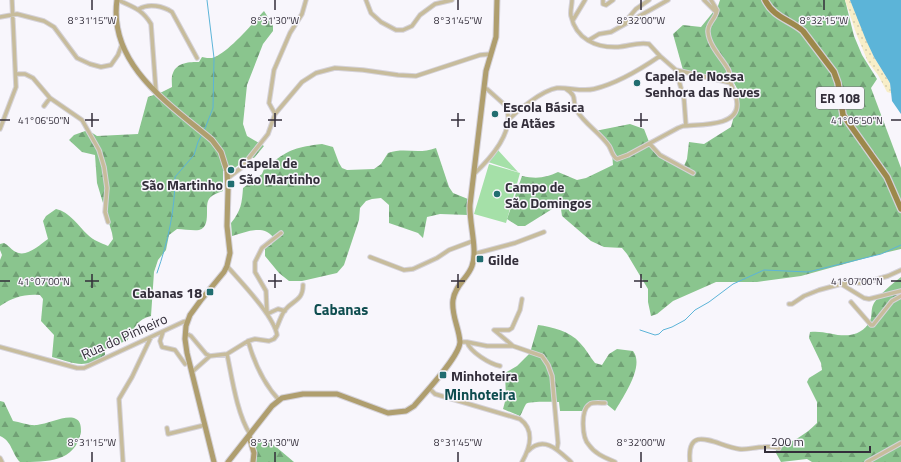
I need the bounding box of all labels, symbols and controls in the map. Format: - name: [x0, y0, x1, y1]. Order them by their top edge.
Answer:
- text: 8°31'15"W: [68, 13, 116, 28]
- text: 8°31'30"W: [251, 13, 299, 28]
- text: 8°31'45"W: [434, 13, 482, 28]
- text: 8°32'00"W: [617, 13, 665, 28]
- text: 8°32'15"W: [800, 13, 848, 28]
- place label: Capela de Nossa Senhora das Neves: [645, 65, 760, 102]
- marker: Capela de Nossa Senhora das Neves: [632, 78, 642, 88]
- road number: ER 108: [816, 87, 864, 109]
- place label: Escola Básica de Atães: [503, 96, 584, 133]
- marker: Escola Básica de Atães: [490, 109, 500, 119]
- text: 41°06'50"N: [18, 113, 70, 128]
- text: 41°06'50"N: [831, 113, 883, 128]
- place label: Capela de São Martinho: [239, 152, 320, 189]
- marker: Capela de São Martinho: [226, 165, 236, 175]
- place label: São Martinho: [142, 174, 223, 195]
- place label: Campo de São Domingos: [505, 176, 592, 213]
- marker: São Martinho: [226, 179, 236, 189]
- marker: Campo de São Domingos: [492, 189, 502, 199]
- place label: Gilde: [488, 249, 519, 270]
- marker: Gilde: [475, 254, 485, 264]
- text: 41°07'00"N: [18, 274, 70, 289]
- text: 41°07'00"N: [831, 274, 883, 289]
- place label: Cabanas 18: [132, 282, 202, 303]
- marker: Cabanas 18: [205, 287, 215, 297]
- district label: Cabanas: [314, 298, 368, 321]
- street label: Rua do Pinheiro: [77, 308, 171, 364]
- place label: Minhoteira: [451, 365, 518, 386]
- marker: Minhoteira: [438, 370, 448, 380]
- district label: Minhoteira: [444, 383, 516, 406]
- scale bar: [765, 428, 870, 454]
- text: 200 m: [771, 432, 804, 451]
- text: 8°31'15"W: [68, 435, 116, 450]
- text: 8°31'30"W: [251, 435, 299, 450]
- text: 8°31'45"W: [434, 435, 482, 450]
- text: 8°32'00"W: [617, 435, 665, 450]

